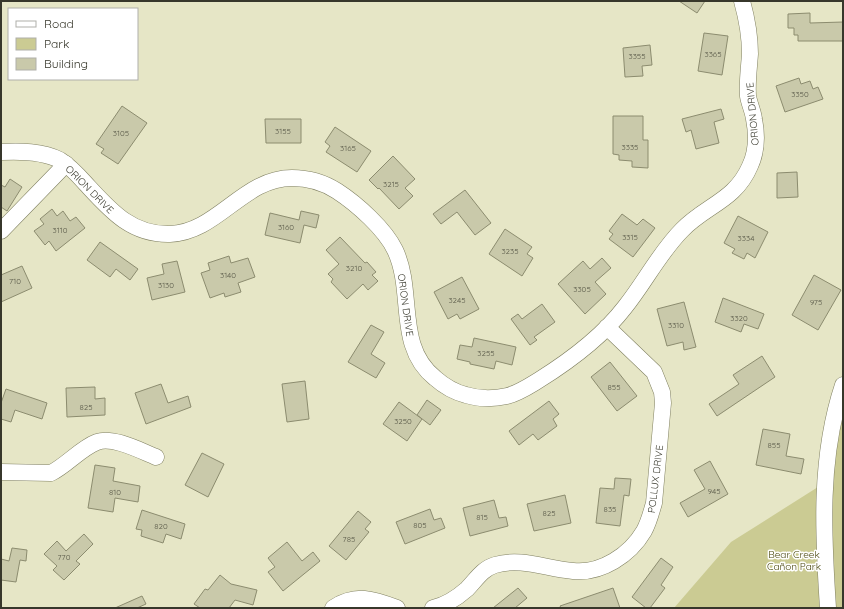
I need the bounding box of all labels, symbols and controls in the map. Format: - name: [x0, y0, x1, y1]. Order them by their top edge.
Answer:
- legend: [8, 8, 138, 80]
- text: Road: [44, 16, 74, 31]
- text: Park: [44, 36, 69, 51]
- house number: 3365: [704, 49, 722, 59]
- house number: 3355: [628, 51, 646, 61]
- text: Building: [44, 56, 88, 71]
- street label: ORION DRIVE: [743, 82, 762, 146]
- house number: 3350: [791, 89, 809, 99]
- house number: 3155: [275, 126, 291, 136]
- house number: 3105: [113, 128, 129, 138]
- house number: 3335: [622, 142, 638, 152]
- house number: 3165: [340, 143, 356, 153]
- street label: ORION DRIVE: [63, 162, 117, 217]
- house number: 3215: [383, 179, 399, 189]
- house number: 3160: [278, 222, 294, 232]
- house number: 3110: [53, 225, 68, 235]
- house number: 3315: [622, 232, 638, 242]
- house number: 3334: [738, 233, 754, 243]
- house number: 3235: [501, 246, 519, 256]
- house number: 3210: [346, 263, 362, 273]
- house number: 3140: [220, 270, 236, 280]
- street label: ORION DRIVE: [395, 273, 416, 338]
- house number: 710: [9, 276, 21, 286]
- house number: 3130: [158, 280, 174, 290]
- house number: 3305: [573, 284, 591, 294]
- house number: 3245: [448, 295, 466, 305]
- house number: 975: [810, 297, 822, 307]
- house number: 3320: [730, 313, 748, 323]
- house number: 3310: [668, 320, 684, 330]
- house number: 3255: [477, 348, 495, 358]
- house number: 855: [607, 382, 621, 392]
- house number: 825: [79, 402, 93, 412]
- house number: 3250: [394, 416, 412, 426]
- house number: 855: [767, 440, 781, 450]
- street label: POLLUX DRIVE: [645, 444, 666, 514]
- house number: 945: [707, 486, 721, 496]
- house number: 810: [109, 487, 121, 497]
- house number: 835: [604, 504, 616, 514]
- house number: 825: [542, 508, 556, 518]
- house number: 815: [476, 512, 488, 522]
- house number: 805: [413, 520, 427, 530]
- house number: 820: [154, 521, 168, 531]
- house number: 785: [343, 534, 355, 544]
- park label: Bear Creek Cañon Park: [767, 548, 821, 573]
- house number: 770: [58, 552, 71, 562]

